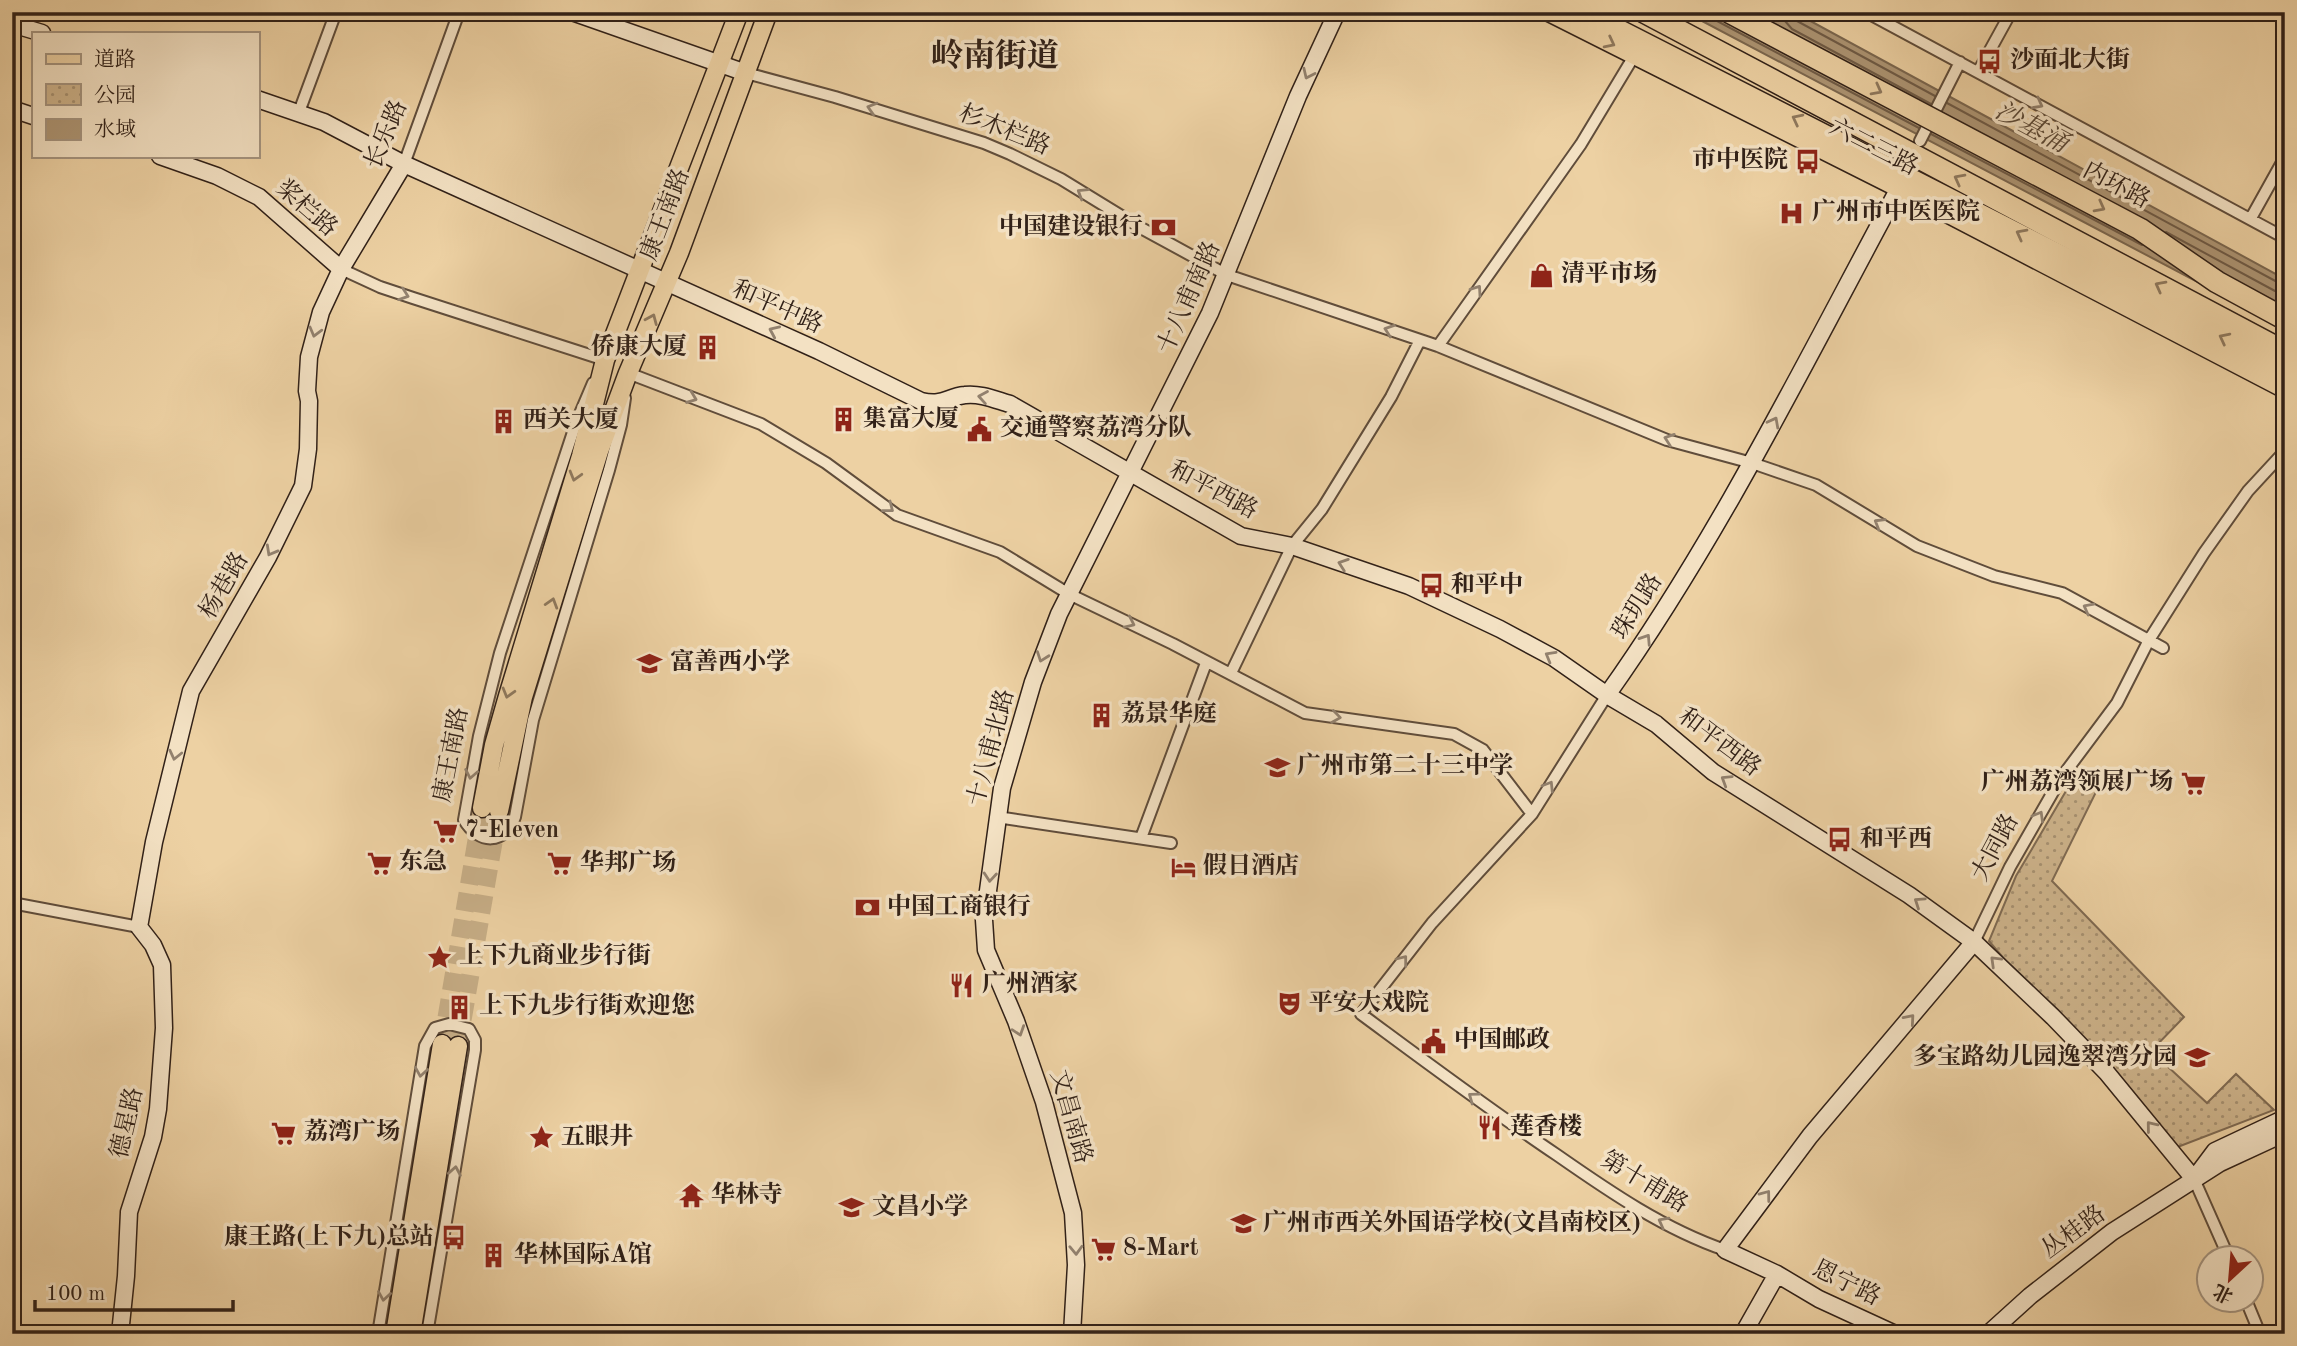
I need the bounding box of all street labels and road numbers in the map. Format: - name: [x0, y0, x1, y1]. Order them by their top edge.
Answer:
- street label: 长乐路: [359, 96, 412, 173]
- street label: 杉木栏路: [955, 99, 1054, 160]
- street label: 六二三路: [1825, 113, 1923, 180]
- street label: 内环路: [2079, 156, 2155, 213]
- street label: 康王南路: [635, 165, 694, 264]
- street label: 桨栏路: [271, 174, 343, 242]
- street label: 十八甫南路: [1152, 237, 1225, 358]
- street label: 和平中路: [728, 275, 827, 338]
- street label: 和平西路: [1165, 455, 1262, 524]
- street label: 杨巷路: [194, 547, 253, 623]
- street label: 珠玑路: [1606, 569, 1667, 644]
- street label: 十八甫北路: [962, 686, 1019, 809]
- street label: 和平西路: [1673, 702, 1766, 781]
- street label: 康王南路: [428, 705, 473, 804]
- street label: 大同路: [1966, 809, 2023, 885]
- street label: 文昌南路: [1045, 1067, 1098, 1166]
- street label: 德星路: [105, 1085, 148, 1161]
- street label: 第十甫路: [1597, 1145, 1693, 1218]
- street label: 丛桂路: [2036, 1200, 2110, 1264]
- street label: 恩宁路: [1808, 1255, 1885, 1311]

